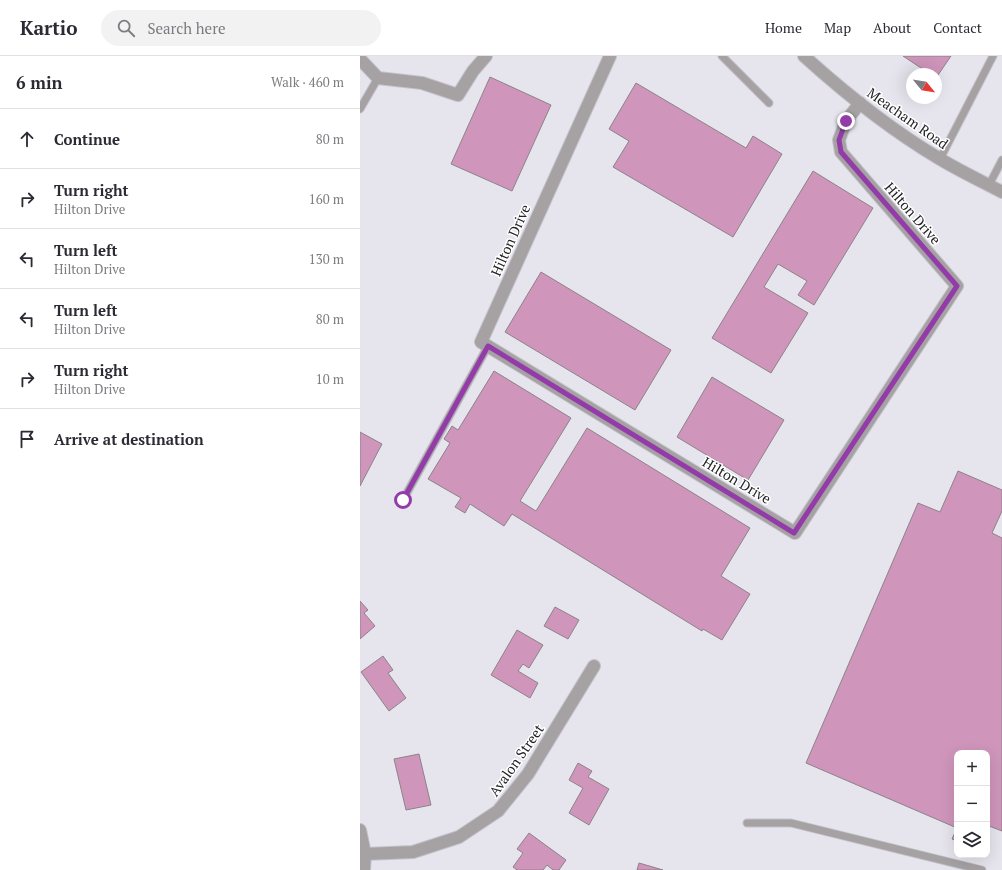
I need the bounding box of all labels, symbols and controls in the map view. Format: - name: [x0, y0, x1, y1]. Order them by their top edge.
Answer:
- search box: [101, 10, 381, 46]
- text: Kartio: [20, 15, 77, 40]
- icon: search: [115, 17, 137, 39]
- text: Search here: [147, 18, 225, 38]
- text: Home: [765, 18, 802, 37]
- text: Map: [824, 18, 851, 37]
- text: About: [873, 18, 911, 37]
- text: Contact: [933, 18, 982, 37]
- north arrow: [906, 68, 942, 104]
- text: 6 min: [16, 71, 63, 94]
- text: Walk · 460 m: [271, 73, 344, 91]
- street label: Meacham Road: [864, 83, 952, 153]
- route end: [837, 112, 855, 130]
- icon: ahead: [16, 128, 38, 150]
- text: Continue: [54, 129, 120, 149]
- text: 80 m: [316, 130, 344, 148]
- street label: Hilton Drive: [881, 178, 945, 248]
- text: Turn right: [54, 180, 129, 200]
- icon: right: [16, 188, 38, 210]
- text: 160 m: [309, 190, 344, 208]
- text: Hilton Drive: [54, 200, 125, 218]
- street label: Hilton Drive: [486, 201, 534, 279]
- text: Turn left: [54, 240, 118, 260]
- icon: left: [16, 248, 38, 270]
- text: 130 m: [309, 250, 344, 268]
- text: Hilton Drive: [54, 260, 125, 278]
- text: Turn left: [54, 300, 118, 320]
- icon: left: [16, 308, 38, 330]
- text: 80 m: [316, 310, 344, 328]
- text: Hilton Drive: [54, 320, 125, 338]
- text: Turn right: [54, 360, 129, 380]
- icon: right: [16, 368, 38, 390]
- text: 10 m: [316, 370, 344, 388]
- text: Hilton Drive: [54, 380, 125, 398]
- icon: arrive: [16, 428, 38, 450]
- text: Arrive at destination: [54, 429, 204, 449]
- street label: Hilton Drive: [699, 452, 775, 508]
- route start: [394, 491, 412, 509]
- street label: Avalon Street: [484, 720, 548, 800]
- map controls: [954, 750, 990, 858]
- button: +: [954, 750, 990, 786]
- button: −: [954, 786, 990, 822]
- button: layers: [954, 822, 990, 858]

